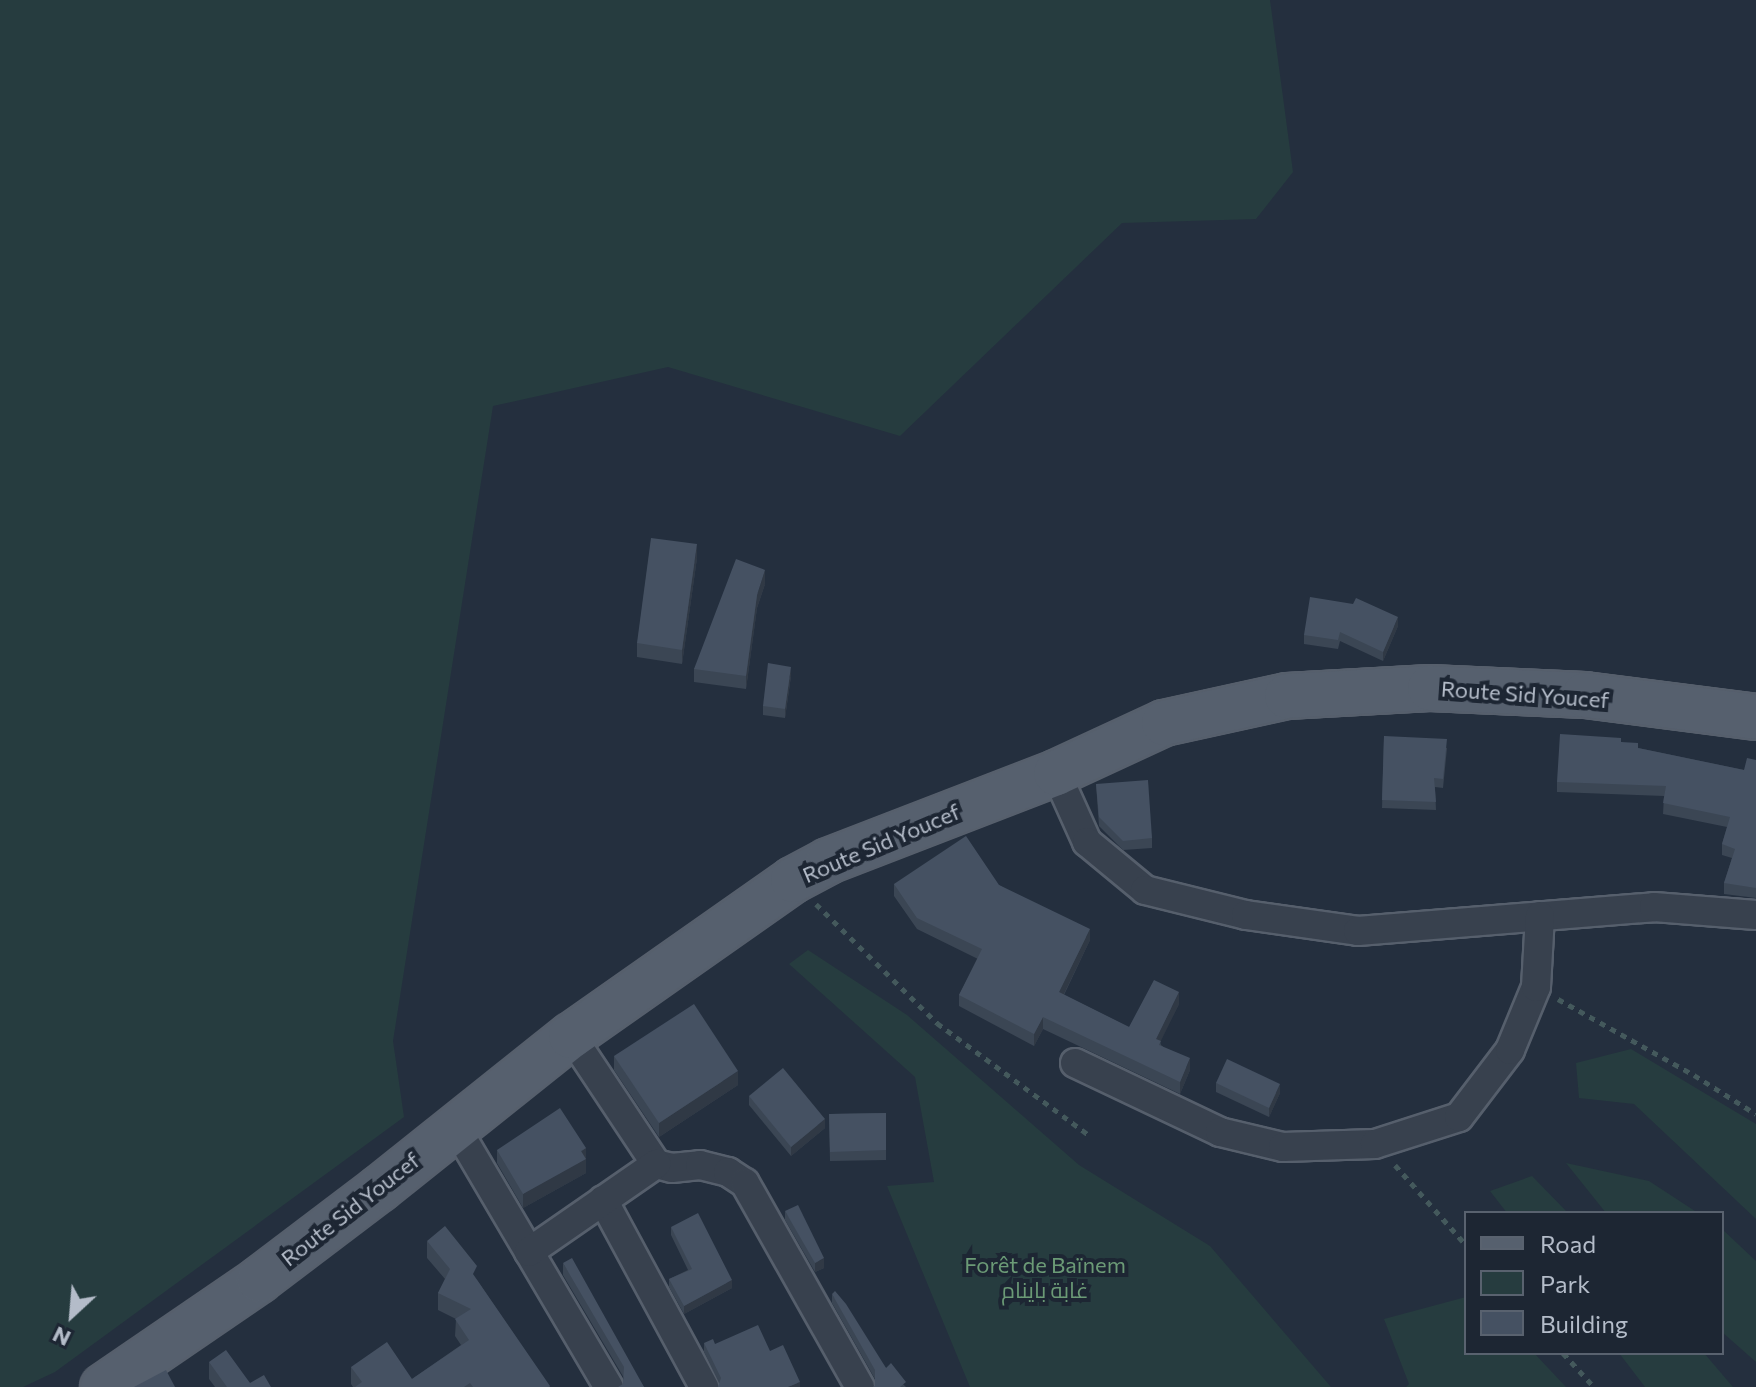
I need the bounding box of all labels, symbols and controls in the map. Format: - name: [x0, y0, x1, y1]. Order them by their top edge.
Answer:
- street label: Route Sid Youcef: [1440, 675, 1610, 713]
- street label: Route Sid Youcef: [798, 798, 964, 888]
- street label: Route Sid Youcef: [276, 1147, 424, 1271]
- legend: [1464, 1211, 1724, 1355]
- text: Road: [1540, 1229, 1596, 1258]
- park label: Forêt de Baïnem غابة باينام: [964, 1251, 1126, 1302]
- text: Park: [1540, 1269, 1590, 1298]
- north arrow: [32, 1275, 112, 1355]
- text: Building: [1540, 1309, 1628, 1338]
- text: N: [48, 1321, 75, 1353]

